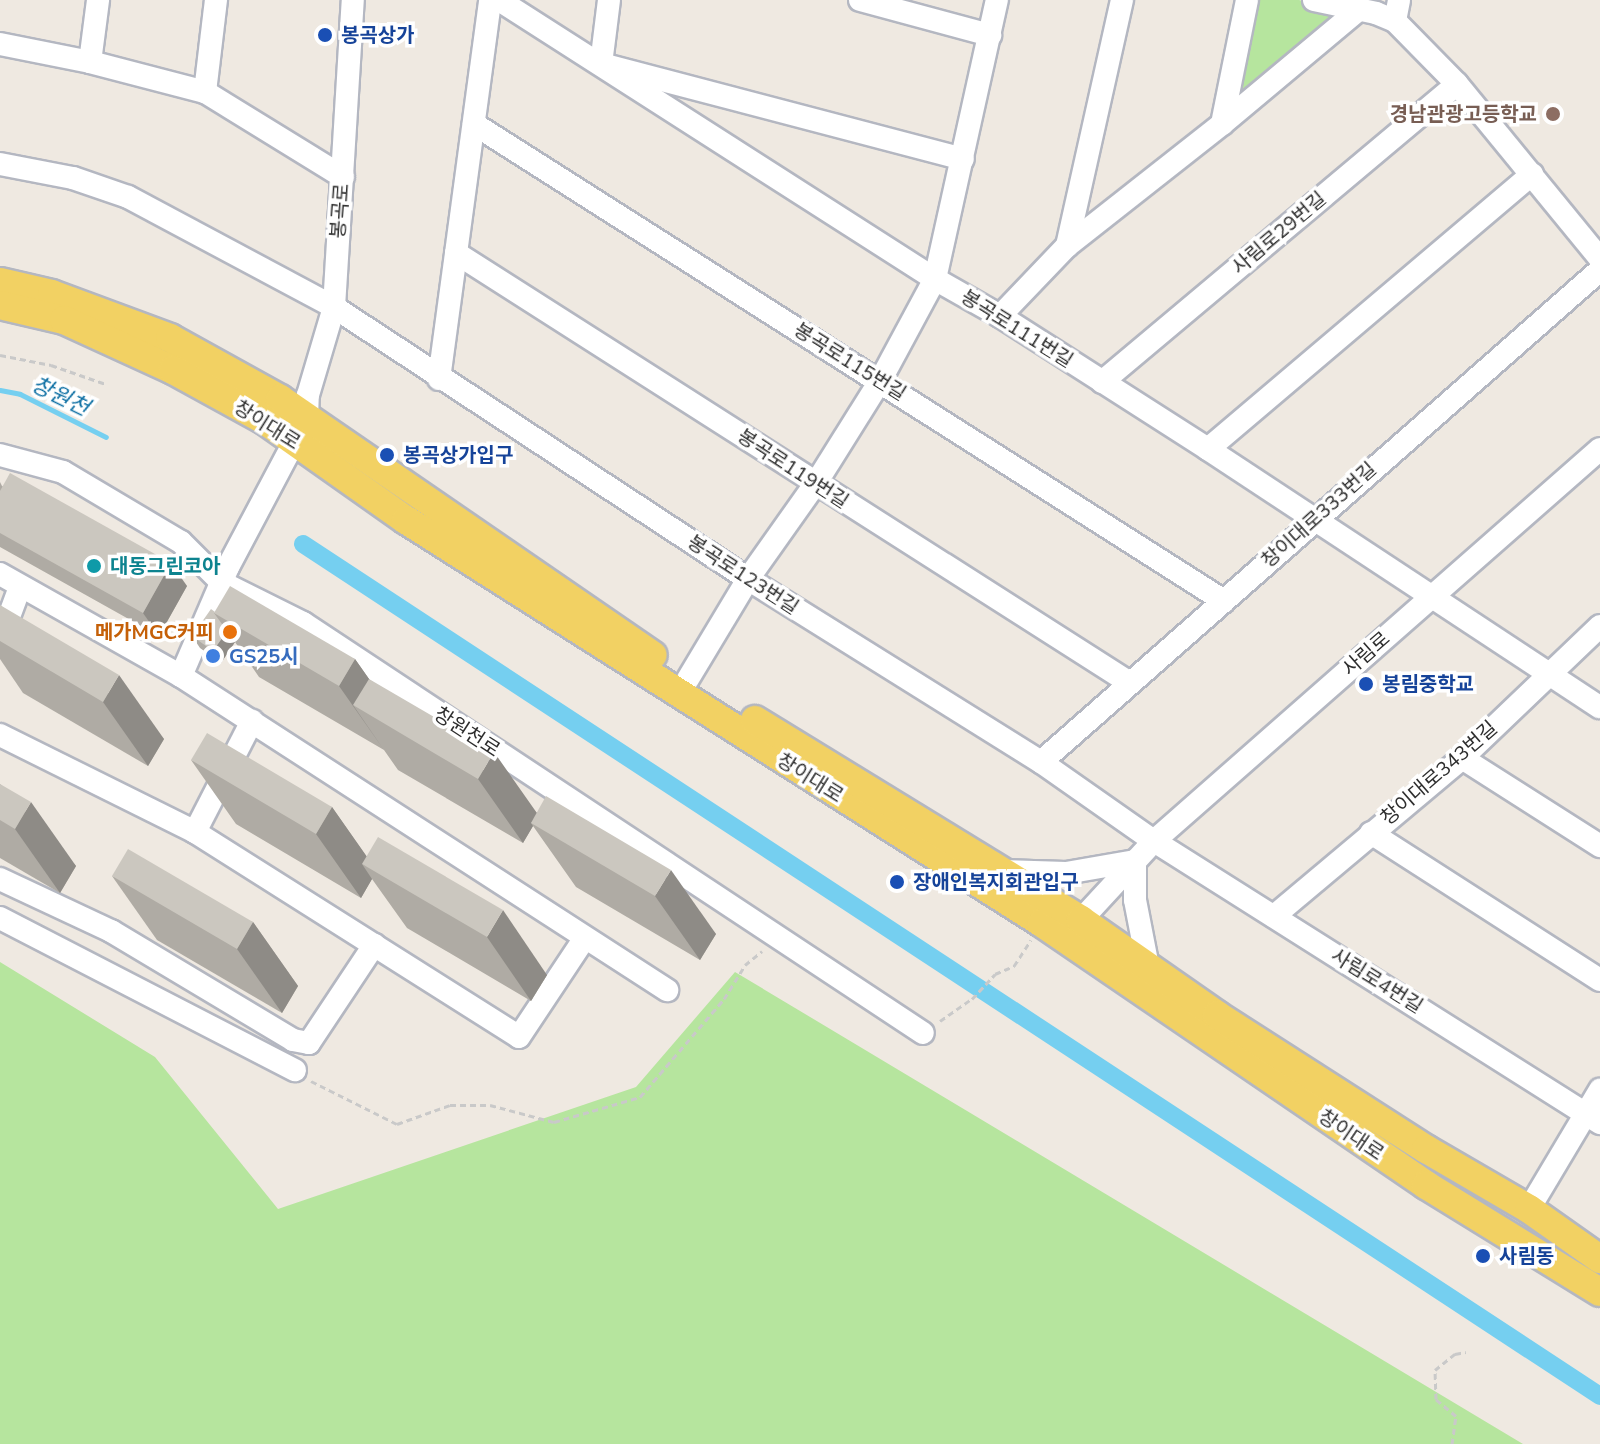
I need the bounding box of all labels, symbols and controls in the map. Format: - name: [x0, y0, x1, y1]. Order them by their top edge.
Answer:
- place label: 봉곡상가: [341, 23, 415, 47]
- marker: 봉곡상가: [316, 26, 334, 44]
- place label: 경남관광고등학교: [1390, 102, 1537, 126]
- marker: 경남관광고등학교: [1544, 105, 1562, 123]
- street label: 봉곡로: [326, 183, 354, 239]
- street label: 사림로29번길: [1227, 187, 1331, 279]
- street label: 봉곡로111번길: [956, 285, 1078, 373]
- street label: 봉곡로115번길: [789, 318, 911, 406]
- water label: 창원천: [27, 372, 93, 422]
- street label: 창이대로: [229, 395, 305, 455]
- street label: 봉곡로119번길: [733, 424, 853, 514]
- place label: 봉곡상가입구: [403, 443, 513, 467]
- marker: 봉곡상가입구: [378, 446, 396, 464]
- street label: 창이대로333번길: [1257, 457, 1381, 573]
- street label: 봉곡로123번길: [683, 530, 803, 620]
- place label: 대동그린코아: [110, 554, 220, 578]
- marker: 대동그린코아: [85, 557, 103, 575]
- place label: 메가MGC커피: [95, 620, 214, 644]
- marker: 메가MGC커피: [221, 623, 239, 641]
- street label: 사림로: [1337, 627, 1395, 681]
- place label: GS25시: [229, 644, 299, 668]
- marker: GS25시: [204, 647, 222, 665]
- place label: 봉림중학교: [1382, 672, 1474, 696]
- marker: 봉림중학교: [1357, 675, 1375, 693]
- street label: 창원천로: [430, 702, 504, 762]
- street label: 창이대로343번길: [1376, 716, 1502, 830]
- street label: 창이대로: [772, 748, 848, 808]
- place label: 장애인복지회관입구: [913, 870, 1079, 894]
- marker: 장애인복지회관입구: [888, 873, 906, 891]
- street label: 사림로4번길: [1327, 943, 1427, 1019]
- street label: 창이대로: [1314, 1104, 1388, 1166]
- place label: 사림동: [1499, 1244, 1554, 1268]
- marker: 사림동: [1474, 1247, 1492, 1265]

